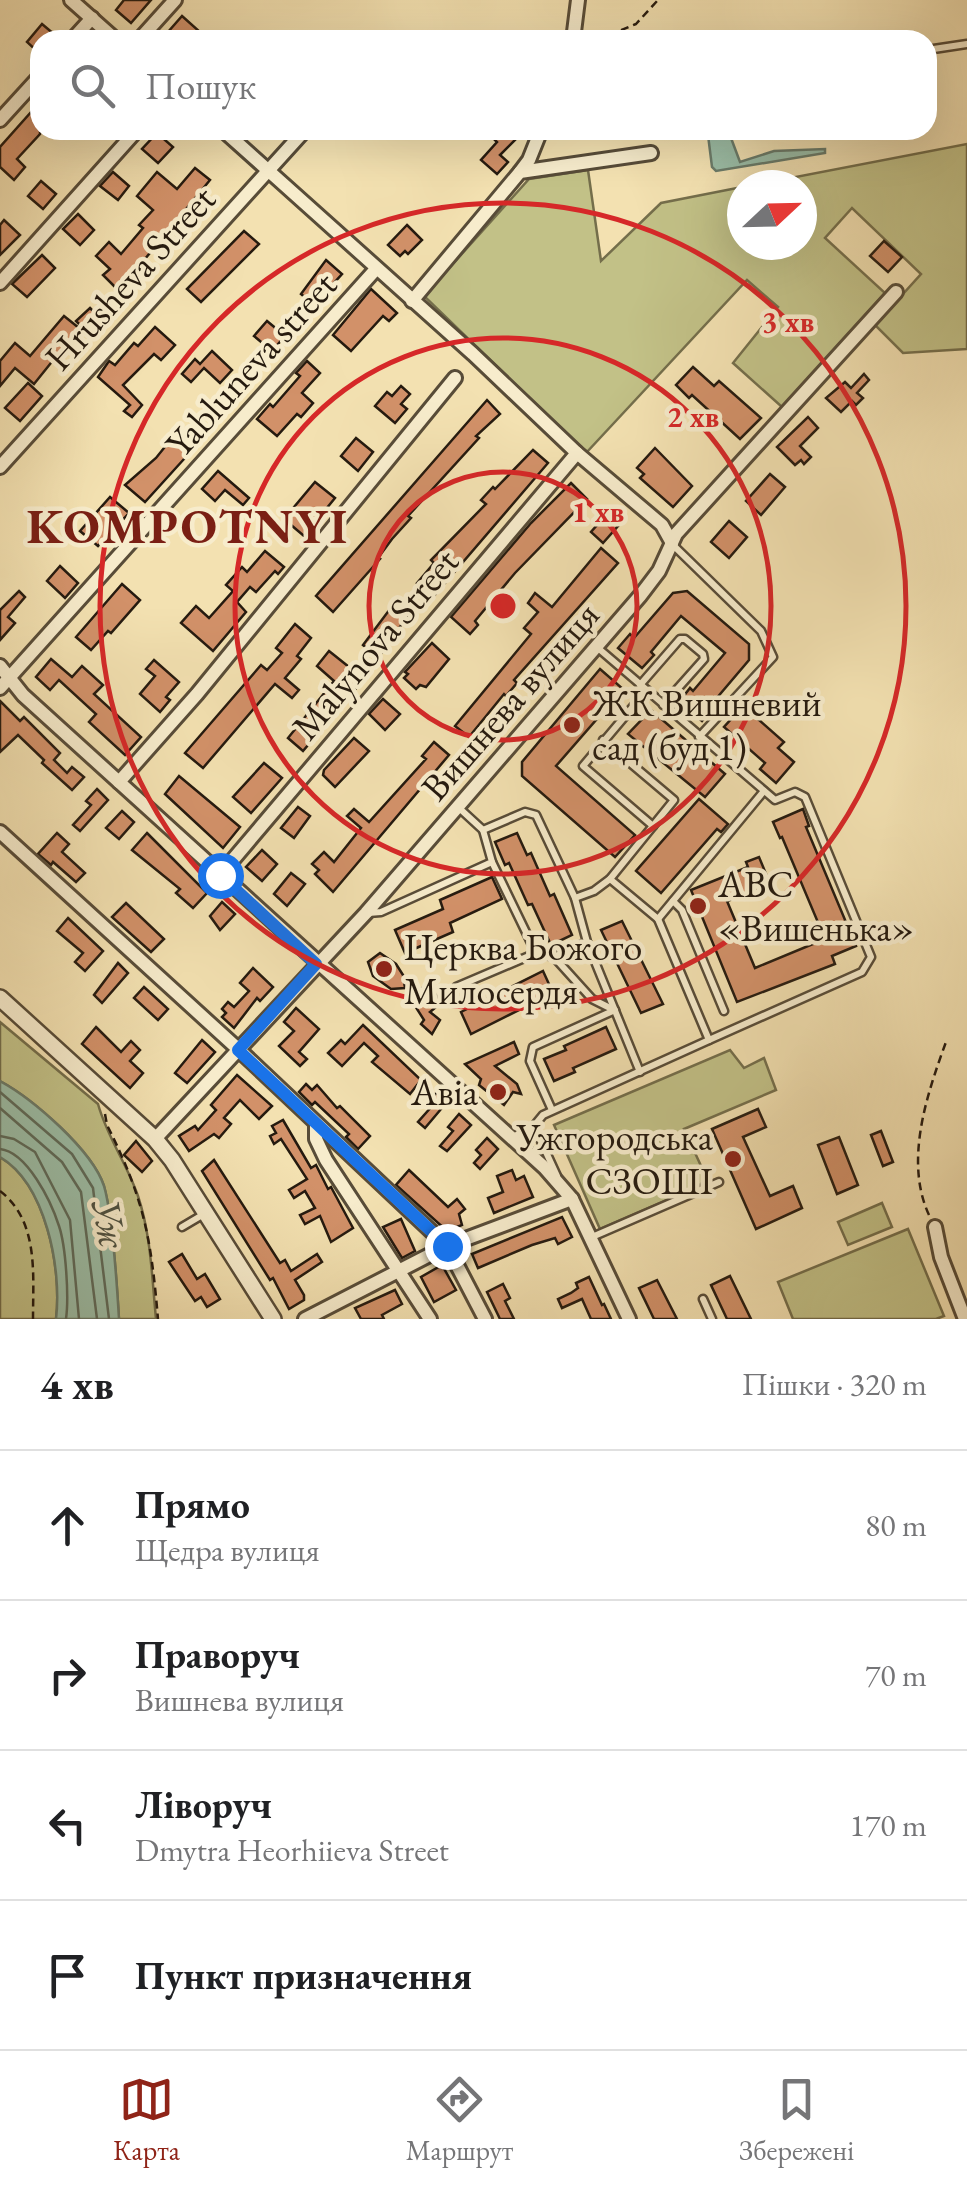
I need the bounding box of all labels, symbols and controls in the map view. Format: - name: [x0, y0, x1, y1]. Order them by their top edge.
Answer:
- search box: [30, 30, 937, 140]
- icon: search: [65, 58, 120, 113]
- text: Пошук: [145, 61, 256, 110]
- north arrow: [727, 170, 817, 260]
- street label: Hrusheva Street: [34, 175, 226, 380]
- street label: Yabluneva street: [154, 261, 347, 467]
- text: 3 хв: [762, 302, 814, 341]
- text: 2 хв: [667, 397, 719, 436]
- text: 1 хв: [572, 492, 624, 531]
- district label: KOMPOTNYI: [27, 495, 349, 557]
- street label: Malynova Street: [280, 538, 469, 749]
- centre of rings: [485, 588, 521, 624]
- street label: Вишнева вулиця: [410, 591, 610, 810]
- place label: ЖК Вишневий сад (буд 1): [591, 678, 822, 771]
- marker: ЖК Вишневий сад (буд 1): [561, 714, 583, 736]
- route start: [198, 853, 244, 899]
- place label: ABC «Вишенька»: [717, 859, 914, 952]
- marker: ABC «Вишенька»: [687, 895, 709, 917]
- place label: Церква Божого Милосердя: [404, 922, 642, 1015]
- marker: Церква Божого Милосердя: [373, 958, 395, 980]
- place label: Авіа: [410, 1067, 479, 1116]
- marker: Авіа: [487, 1081, 509, 1103]
- place label: Ужгородська СЗОШІ: [515, 1112, 714, 1205]
- marker: Ужгородська СЗОШІ: [722, 1148, 744, 1170]
- water label: Уж: [80, 1194, 140, 1252]
- route end: [425, 1224, 471, 1270]
- text: 4 хв: [40, 1357, 114, 1412]
- text: Пішки · 320 m: [742, 1363, 927, 1405]
- text: Прямо: [135, 1480, 250, 1529]
- icon: ahead: [40, 1498, 95, 1553]
- text: 80 m: [865, 1504, 927, 1546]
- text: Щедра вулиця: [135, 1529, 320, 1571]
- text: Праворуч: [135, 1630, 300, 1679]
- icon: right: [40, 1648, 95, 1703]
- text: 70 m: [865, 1654, 927, 1696]
- text: Вишнева вулиця: [135, 1679, 344, 1721]
- text: Ліворуч: [135, 1780, 272, 1829]
- icon: left: [40, 1798, 95, 1853]
- text: 170 m: [850, 1804, 927, 1846]
- text: Dmytra Heorhiieva Street: [135, 1829, 449, 1871]
- icon: arrive: [40, 1948, 95, 2003]
- text: Пункт призначення: [135, 1951, 472, 2000]
- tab: Карта: [113, 2072, 180, 2168]
- tab: Маршрут: [406, 2072, 513, 2168]
- tab: Збережені: [739, 2072, 854, 2168]

